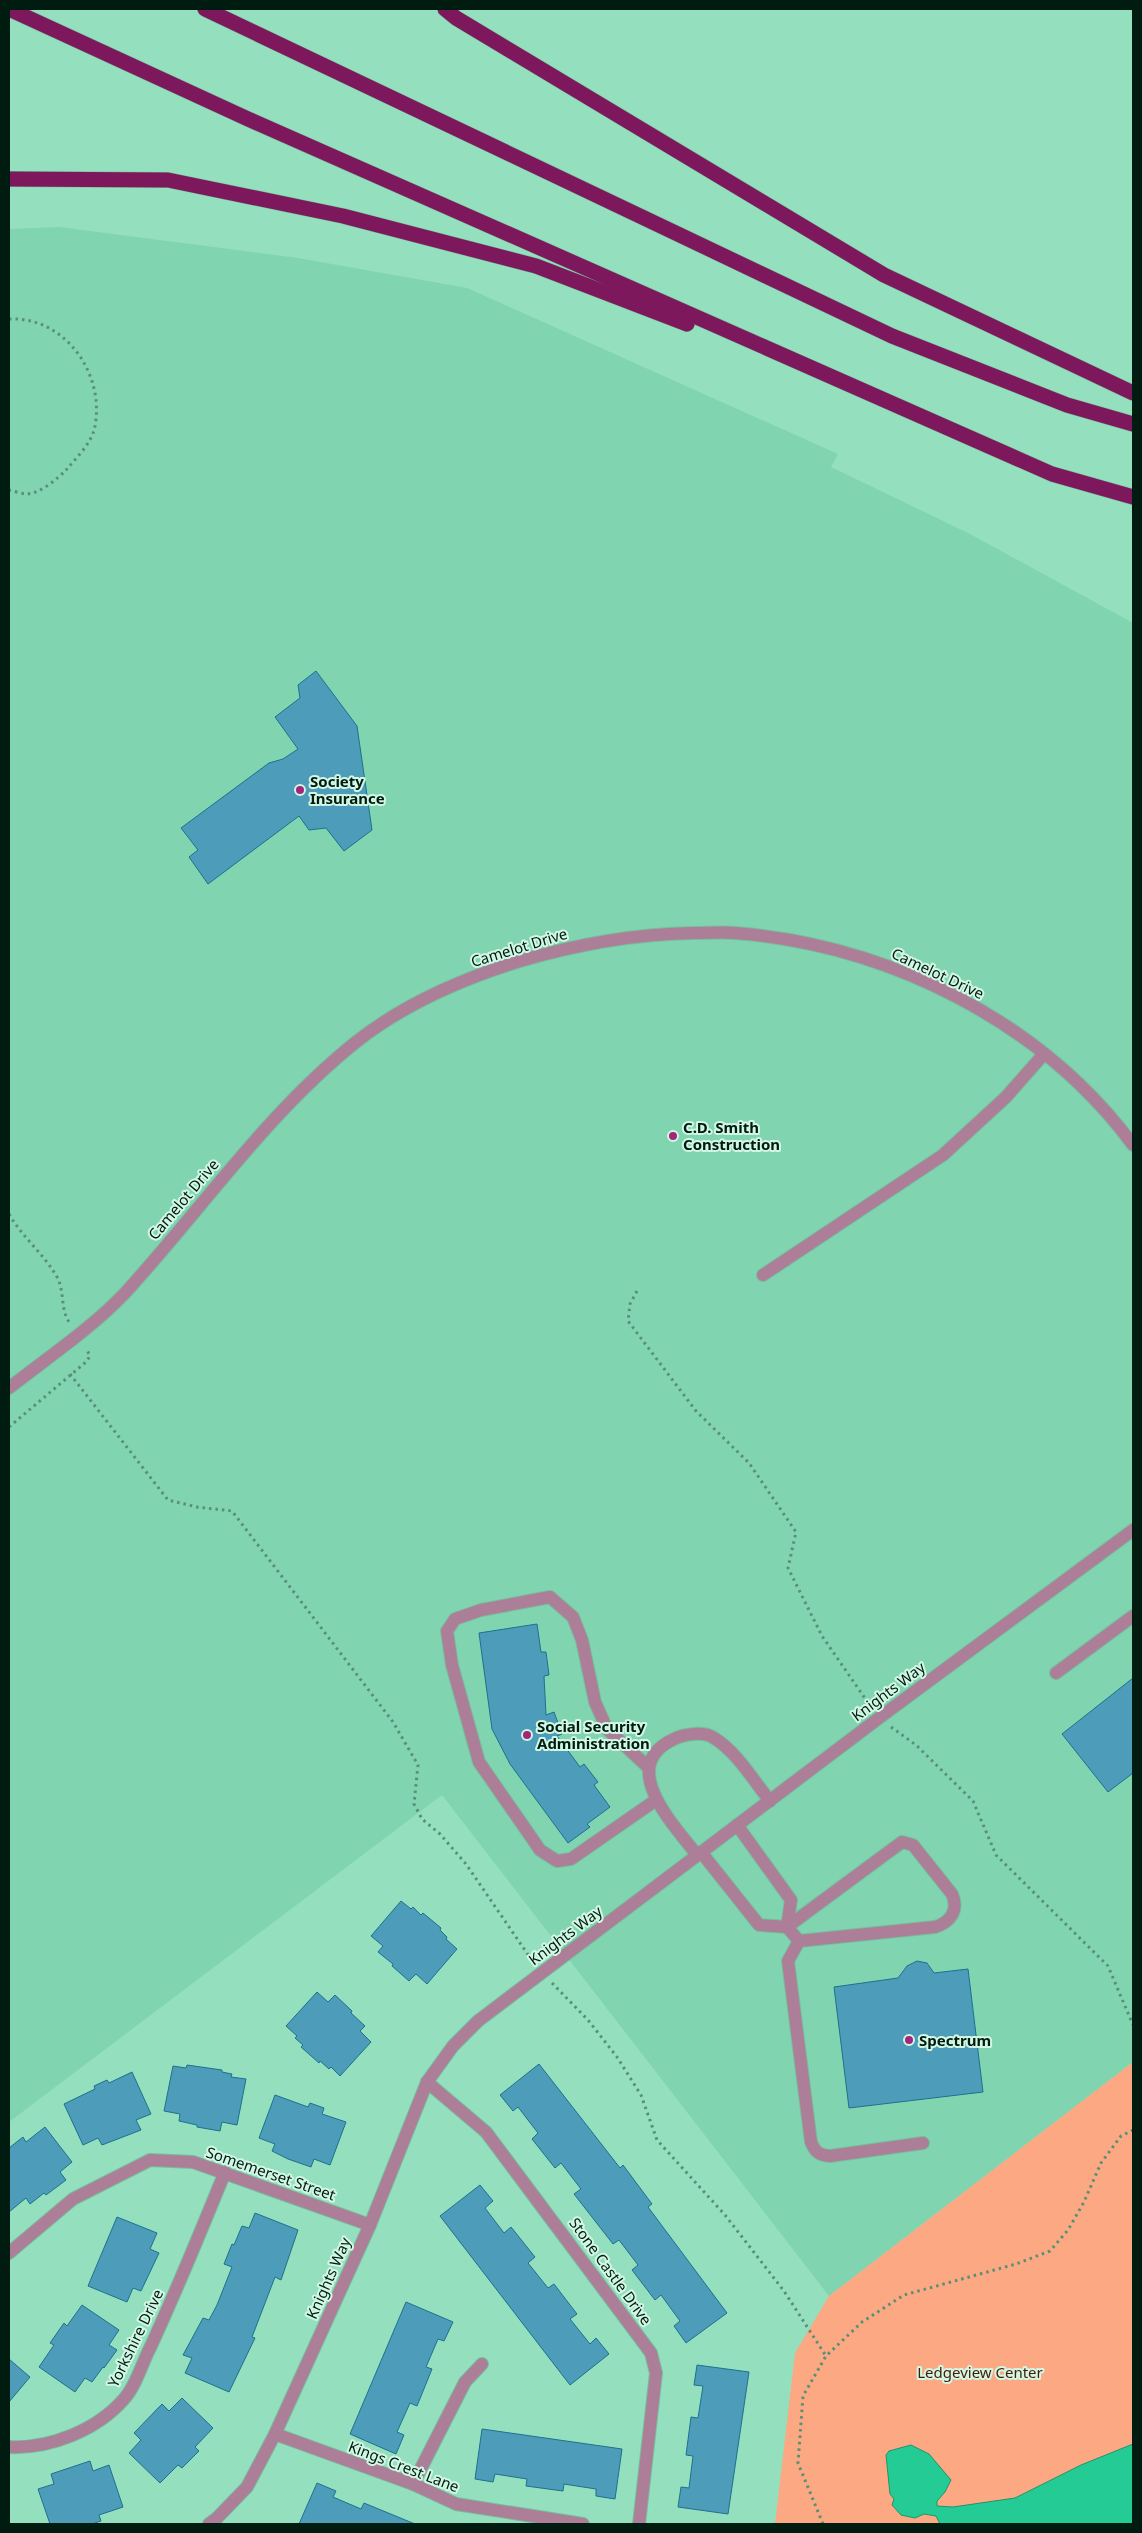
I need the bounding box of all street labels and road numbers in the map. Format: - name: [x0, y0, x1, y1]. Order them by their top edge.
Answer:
- street label: Camelot Drive: [468, 923, 570, 971]
- street label: Camelot Drive: [889, 943, 987, 1003]
- street label: Camelot Drive: [143, 1154, 223, 1244]
- street label: Knights Way: [847, 1657, 929, 1725]
- street label: Knights Way: [524, 1901, 606, 1969]
- street label: Somemerset Street: [204, 2142, 339, 2205]
- street label: Stone Castle Drive: [565, 2213, 657, 2329]
- street label: Knights Way: [301, 2234, 355, 2322]
- street label: Yorkshire Drive: [103, 2286, 167, 2390]
- street label: Kings Crest Lane: [346, 2436, 462, 2496]

